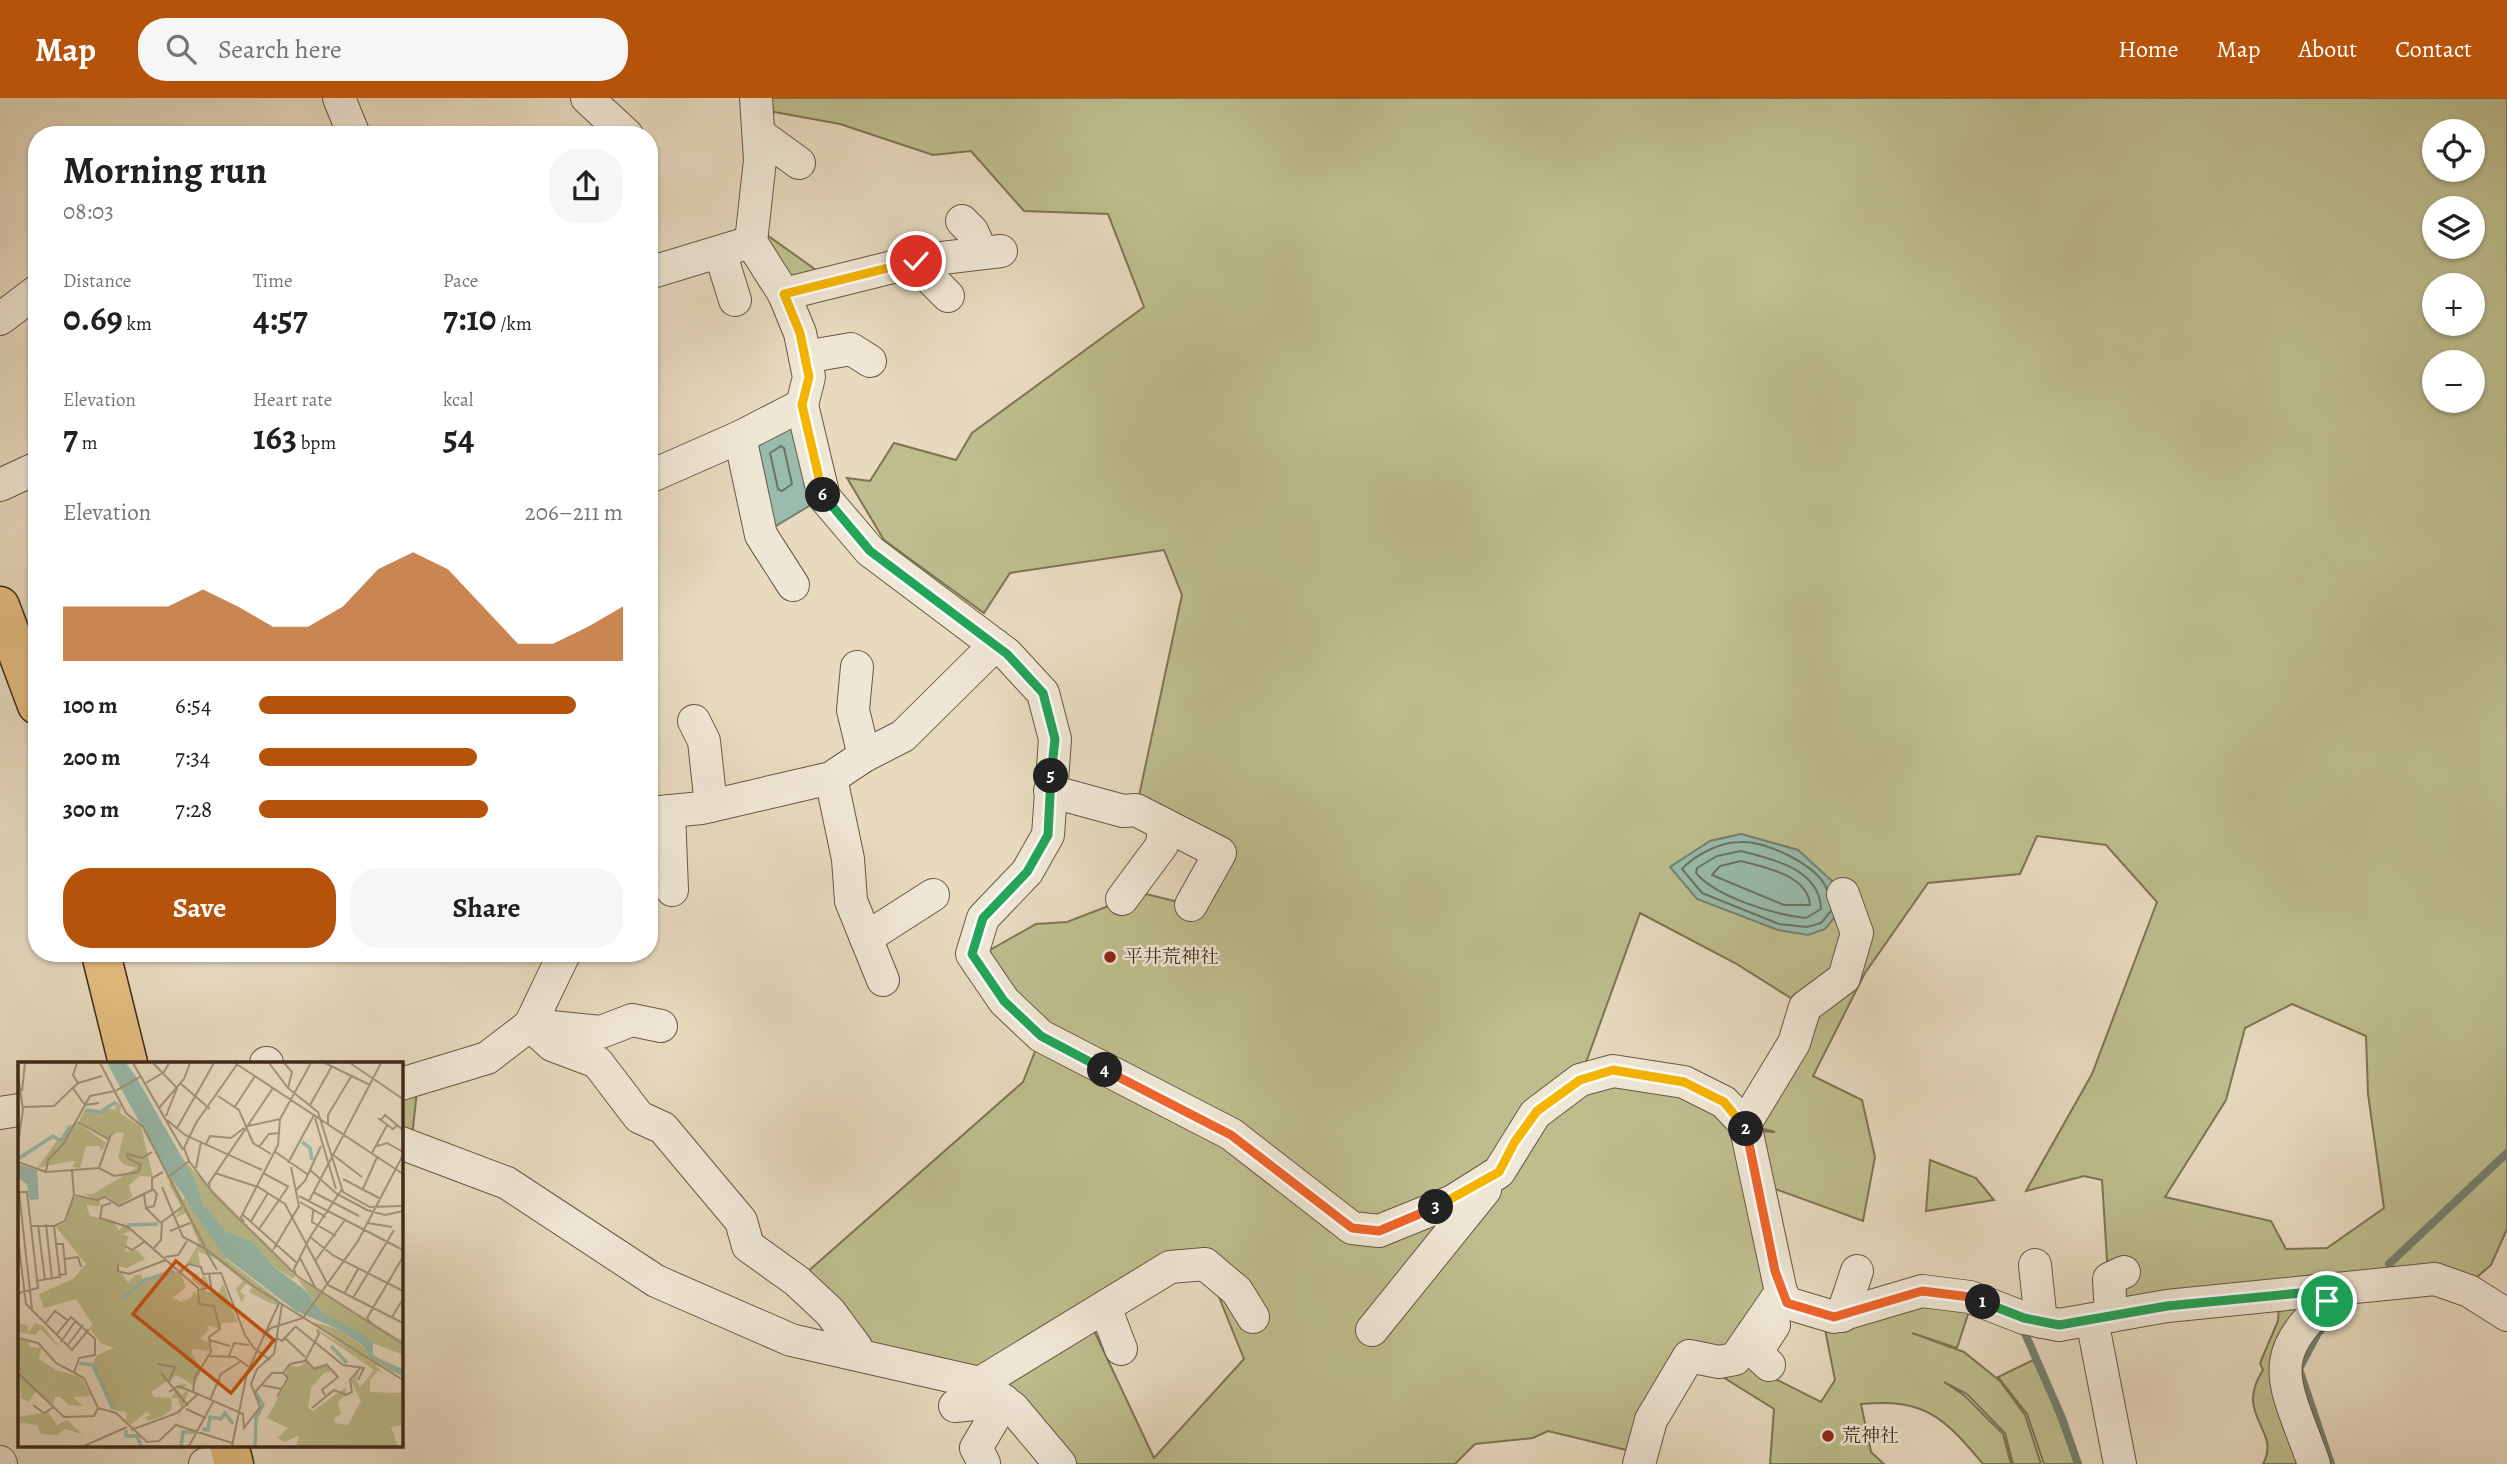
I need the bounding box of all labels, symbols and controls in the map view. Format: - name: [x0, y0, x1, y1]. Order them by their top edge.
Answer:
- search box: [138, 18, 628, 81]
- text: Map: [35, 27, 96, 72]
- icon: search: [162, 30, 200, 68]
- text: Search here: [218, 32, 342, 67]
- text: Home: [2118, 33, 2179, 65]
- text: Map: [2217, 33, 2261, 65]
- text: About: [2299, 33, 2357, 65]
- text: Contact: [2395, 33, 2472, 65]
- map controls: [2422, 119, 2485, 413]
- button: locate: [2422, 119, 2485, 182]
- text: Morning run: [63, 144, 267, 196]
- button: share: [549, 149, 623, 223]
- text: 08:03: [63, 196, 114, 227]
- button: layers: [2422, 196, 2485, 259]
- pin: [886, 231, 946, 291]
- icon: check: [897, 242, 935, 280]
- text: Distance: [63, 268, 131, 294]
- text: Time: [253, 268, 292, 294]
- text: Pace: [443, 268, 478, 294]
- button: +: [2422, 273, 2485, 336]
- text: 0.69: [63, 294, 123, 342]
- text: 4:57: [253, 294, 308, 342]
- text: 7:10: [443, 294, 496, 342]
- text: km: [123, 311, 152, 337]
- text: /km: [496, 311, 532, 337]
- button: −: [2422, 350, 2485, 413]
- text: Elevation: [63, 387, 136, 413]
- text: Heart rate: [253, 387, 332, 413]
- text: kcal: [443, 387, 473, 413]
- text: 7: [63, 413, 78, 461]
- text: 163: [253, 413, 297, 461]
- text: 54: [443, 413, 474, 461]
- text: m: [78, 430, 98, 456]
- text: bpm: [297, 430, 336, 456]
- pin: 6: [806, 478, 840, 512]
- text: 6: [818, 481, 827, 507]
- text: Elevation: [63, 497, 151, 528]
- text: 206–211 m: [525, 497, 623, 528]
- text: 100 m: [63, 690, 118, 721]
- text: 6:54: [175, 690, 211, 721]
- text: 200 m: [63, 742, 121, 773]
- text: 7:34: [175, 742, 210, 773]
- pin: 5: [1034, 758, 1068, 794]
- text: 5: [1046, 762, 1055, 788]
- text: 300 m: [63, 794, 119, 825]
- text: 7:28: [175, 794, 212, 825]
- button: Save: [63, 868, 336, 948]
- button: Share: [350, 868, 623, 948]
- place label: 平井荒神社: [1124, 944, 1219, 970]
- marker: 平井荒神社: [1102, 949, 1118, 965]
- pin: 4: [1088, 1052, 1122, 1088]
- text: 4: [1100, 1056, 1109, 1082]
- inset map: [18, 1062, 402, 1446]
- pin: 2: [1728, 1112, 1764, 1146]
- text: 2: [1741, 1115, 1750, 1141]
- pin: 3: [1418, 1190, 1454, 1224]
- text: 3: [1431, 1193, 1440, 1219]
- pin: [2297, 1271, 2357, 1331]
- icon: arrive: [2308, 1282, 2346, 1320]
- pin: 1: [1966, 1284, 2000, 1320]
- text: 1: [1979, 1288, 1986, 1314]
- place label: 荒神社: [1842, 1423, 1899, 1449]
- marker: 荒神社: [1820, 1428, 1836, 1444]

